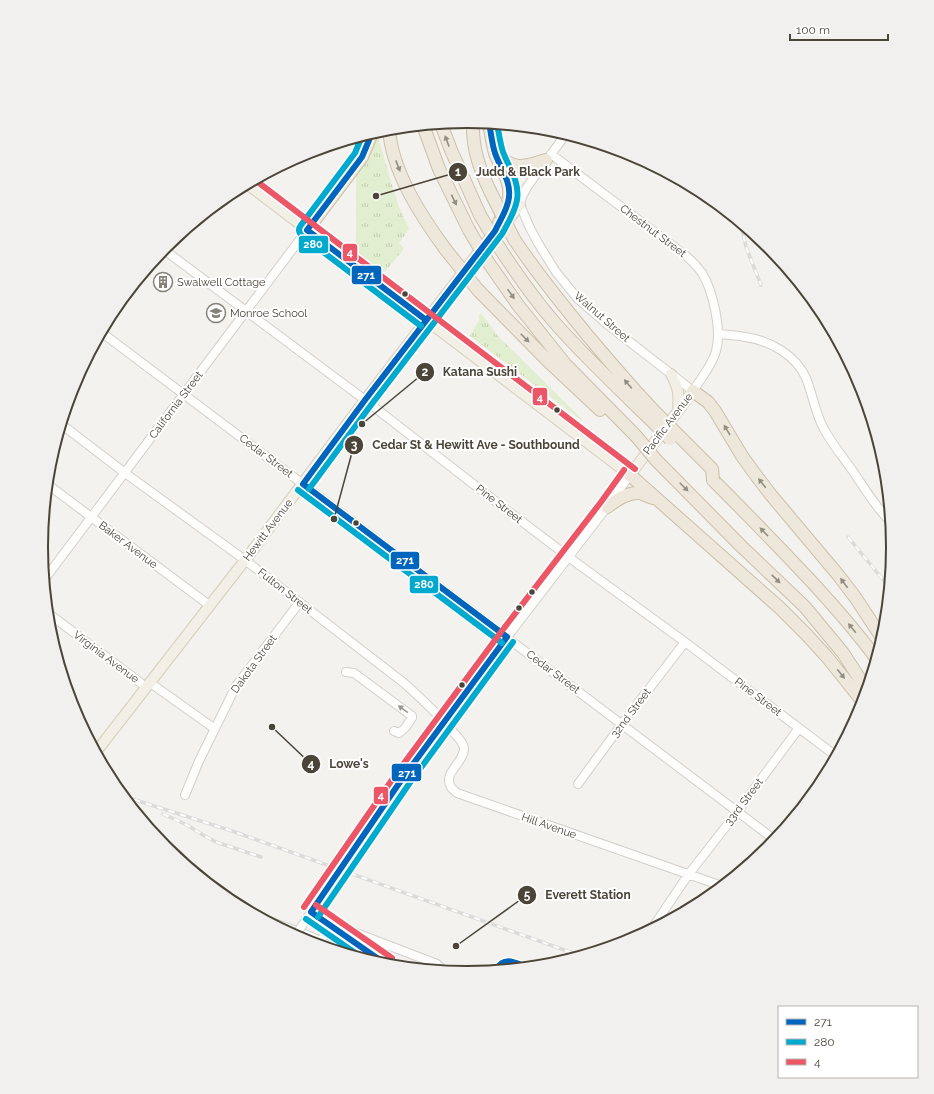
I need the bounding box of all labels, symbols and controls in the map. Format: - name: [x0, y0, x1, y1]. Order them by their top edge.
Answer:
- scale bar: [790, 16, 888, 42]
- text: 100 m: [796, 23, 830, 37]
- one-way arrow: [444, 134, 450, 146]
- callout: Judd & Black Park: [448, 160, 588, 184]
- one-way arrow: [395, 161, 401, 173]
- text: 1: [455, 165, 461, 179]
- text: Judd & Black Park: [476, 165, 580, 179]
- one-way arrow: [451, 194, 457, 206]
- street label: Chestnut Street: [617, 202, 689, 260]
- line badge: 280: [298, 235, 329, 254]
- text: 280: [303, 238, 323, 251]
- line badge: 4: [342, 243, 358, 262]
- text: 4: [347, 246, 353, 259]
- line badge: 271: [351, 265, 382, 285]
- text: 271: [357, 269, 375, 282]
- building icon: Swalwell Cottage: [152, 271, 174, 293]
- place label: Swalwell Cottage: [177, 276, 266, 289]
- unlabelled marker: [400, 289, 410, 299]
- one-way arrow: [507, 289, 515, 299]
- street label: Walnut Street: [571, 289, 633, 345]
- school or university icon: Monroe School: [205, 302, 227, 324]
- place label: Monroe School: [230, 307, 307, 320]
- one-way arrow: [520, 333, 530, 343]
- callout: Katana Sushi: [415, 360, 526, 384]
- text: 2: [422, 365, 429, 379]
- text: Katana Sushi: [443, 365, 517, 379]
- street label: California Street: [146, 369, 206, 441]
- one-way arrow: [624, 378, 633, 389]
- line badge: 4: [532, 387, 548, 406]
- street label: Pacific Avenue: [641, 390, 696, 457]
- text: 4: [537, 391, 543, 404]
- unlabelled marker: [552, 405, 562, 415]
- one-way arrow: [724, 424, 731, 436]
- street label: Cedar Street: [237, 432, 296, 481]
- callout: Cedar St & Hewitt Ave - Southbound: [344, 433, 588, 457]
- text: 3: [351, 438, 358, 452]
- text: Cedar St & Hewitt Ave - Southbound: [372, 438, 580, 452]
- one-way arrow: [757, 477, 766, 488]
- street label: Pine Street: [473, 482, 525, 526]
- one-way arrow: [679, 483, 689, 492]
- street label: Hewitt Avenue: [241, 496, 296, 564]
- unlabelled marker: [351, 518, 361, 528]
- street label: Baker Avenue: [96, 519, 160, 572]
- one-way arrow: [759, 527, 769, 537]
- line badge: 271: [390, 551, 420, 570]
- text: 271: [396, 554, 414, 567]
- street label: Fulton Street: [255, 566, 315, 616]
- one-way arrow: [771, 574, 781, 584]
- line badge: 280: [409, 575, 439, 594]
- text: 280: [414, 578, 434, 591]
- one-way arrow: [840, 578, 848, 588]
- unlabelled marker: [527, 587, 537, 597]
- unlabelled marker: [514, 603, 524, 613]
- one-way arrow: [848, 622, 857, 633]
- street label: Virginia Avenue: [71, 628, 142, 686]
- street label: Dakota Street: [229, 632, 280, 696]
- street label: Cedar Street: [524, 648, 583, 697]
- one-way arrow: [836, 669, 845, 679]
- street label: Pine Street: [732, 675, 784, 719]
- unlabelled marker: [457, 680, 467, 690]
- street label: 32nd Street: [608, 686, 654, 740]
- one-way arrow: [397, 705, 408, 713]
- callout: Lowe's: [301, 752, 377, 776]
- text: 4: [308, 757, 315, 771]
- text: Lowe's: [329, 757, 369, 771]
- line badge: 271: [391, 763, 422, 782]
- text: 271: [398, 767, 416, 780]
- street label: 33rd Street: [722, 776, 766, 828]
- line badge: 4: [373, 786, 389, 805]
- text: 4: [378, 789, 384, 802]
- street label: Hill Avenue: [520, 811, 579, 842]
- callout: Everett Station: [517, 883, 638, 907]
- text: 5: [524, 888, 531, 902]
- text: Everett Station: [545, 888, 631, 902]
- legend: [778, 1006, 918, 1078]
- text: 271: [814, 1015, 832, 1029]
- text: 280: [814, 1035, 835, 1049]
- text: 4: [814, 1055, 821, 1069]

